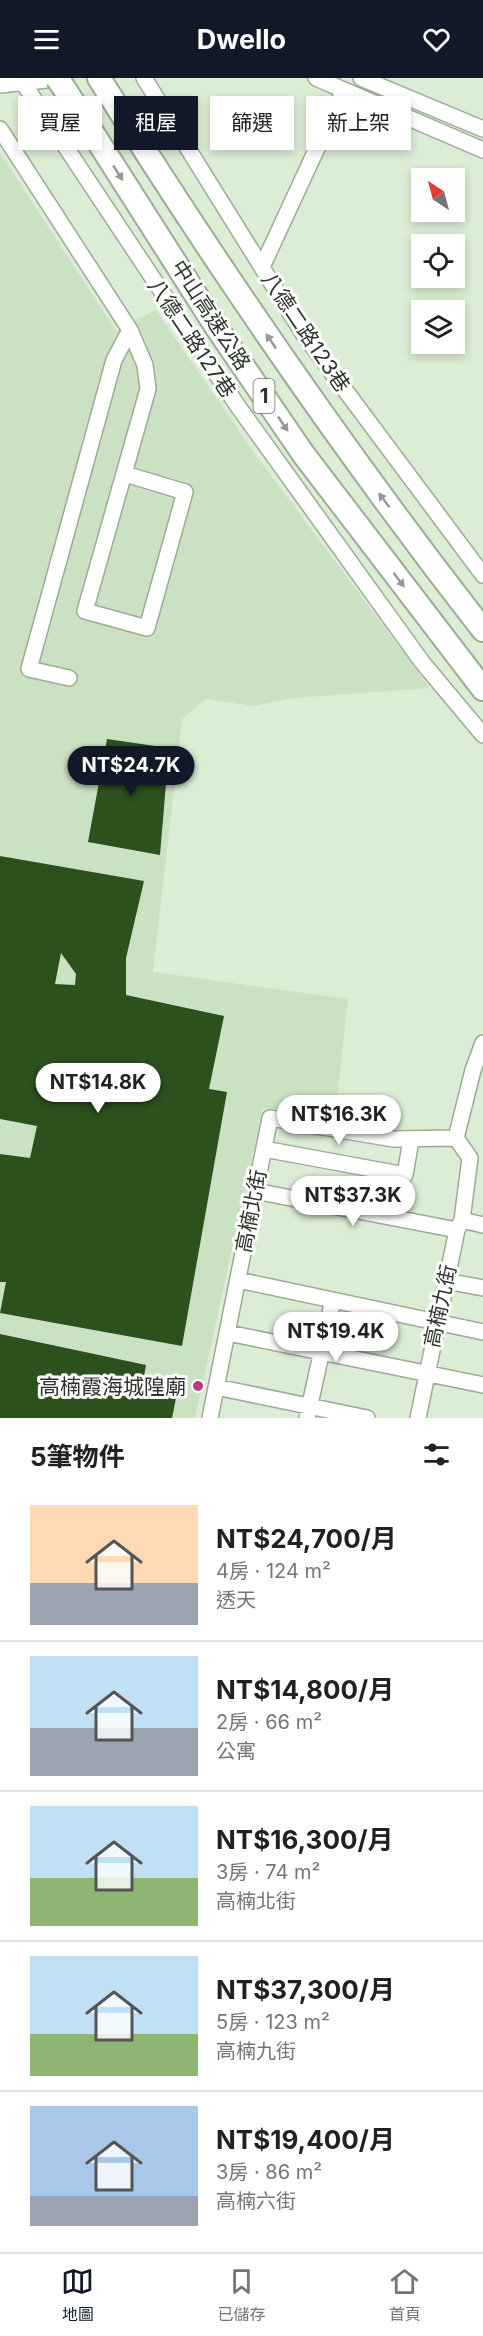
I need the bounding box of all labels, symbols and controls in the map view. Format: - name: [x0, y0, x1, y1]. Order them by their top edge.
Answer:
- icon: menu: [30, 23, 63, 56]
- text: Dwello: [197, 23, 286, 56]
- icon: heart: [420, 23, 453, 56]
- chip: 買屋: [18, 96, 102, 150]
- chip: 租屋: [114, 96, 198, 150]
- chip: 篩選: [210, 96, 294, 150]
- chip: 新上架: [306, 96, 411, 150]
- one-way arrow: [113, 164, 124, 181]
- north arrow: [411, 168, 465, 222]
- map controls: [411, 168, 465, 354]
- button: locate: [411, 234, 465, 288]
- street label: 中山高速公路: [166, 255, 256, 375]
- street label: 八德二路123巷: [257, 267, 355, 397]
- street label: 八德二路127巷: [143, 274, 241, 402]
- button: layers: [411, 300, 465, 354]
- one-way arrow: [266, 333, 277, 349]
- road number: 1: [254, 379, 274, 413]
- one-way arrow: [277, 415, 289, 431]
- one-way arrow: [378, 493, 390, 508]
- one-way arrow: [393, 572, 405, 588]
- pin: NT$24.7K: [69, 746, 193, 797]
- text: NT$24.7K: [81, 753, 181, 777]
- pin: NT$14.8K: [36, 1063, 160, 1114]
- text: NT$14.8K: [50, 1070, 146, 1094]
- pin: NT$16.3K: [277, 1095, 401, 1146]
- text: NT$16.3K: [291, 1102, 387, 1126]
- street label: 高楠北街: [231, 1167, 271, 1255]
- pin: NT$37.3K: [291, 1176, 415, 1227]
- text: NT$37.3K: [304, 1183, 402, 1207]
- street label: 高楠九街: [419, 1262, 461, 1350]
- pin: NT$19.4K: [274, 1312, 398, 1363]
- text: NT$19.4K: [287, 1319, 385, 1343]
- place label: 高楠霞海城隍廟: [39, 1374, 186, 1399]
- marker: 高楠霞海城隍廟: [191, 1379, 205, 1393]
- icon: filters: [420, 1438, 453, 1471]
- text: 5筆物件: [30, 1441, 125, 1472]
- text: NT$24,700/月: [216, 1523, 397, 1554]
- icon: home: [78, 1529, 150, 1601]
- text: 4房 · 124 m²: [216, 1559, 331, 1583]
- text: 透天: [216, 1588, 256, 1612]
- text: NT$14,800/月: [216, 1674, 394, 1705]
- icon: home: [78, 1680, 150, 1752]
- text: 2房 · 66 m²: [216, 1710, 322, 1734]
- text: 公寓: [216, 1739, 256, 1763]
- text: NT$16,300/月: [216, 1824, 394, 1855]
- icon: home: [78, 1830, 150, 1902]
- text: 3房 · 74 m²: [216, 1860, 320, 1884]
- text: 高楠北街: [216, 1889, 296, 1913]
- text: NT$37,300/月: [216, 1974, 395, 2005]
- icon: home: [78, 1980, 150, 2052]
- text: 5房 · 123 m²: [216, 2010, 330, 2034]
- text: 高楠九街: [216, 2039, 296, 2063]
- text: NT$19,400/月: [216, 2124, 395, 2155]
- icon: home: [78, 2130, 150, 2202]
- text: 3房 · 86 m²: [216, 2160, 322, 2184]
- text: 高楠六街: [216, 2189, 296, 2213]
- tab: 地圖: [61, 2265, 94, 2325]
- tab: 已儲存: [217, 2265, 265, 2325]
- tab: 首頁: [388, 2265, 421, 2325]

